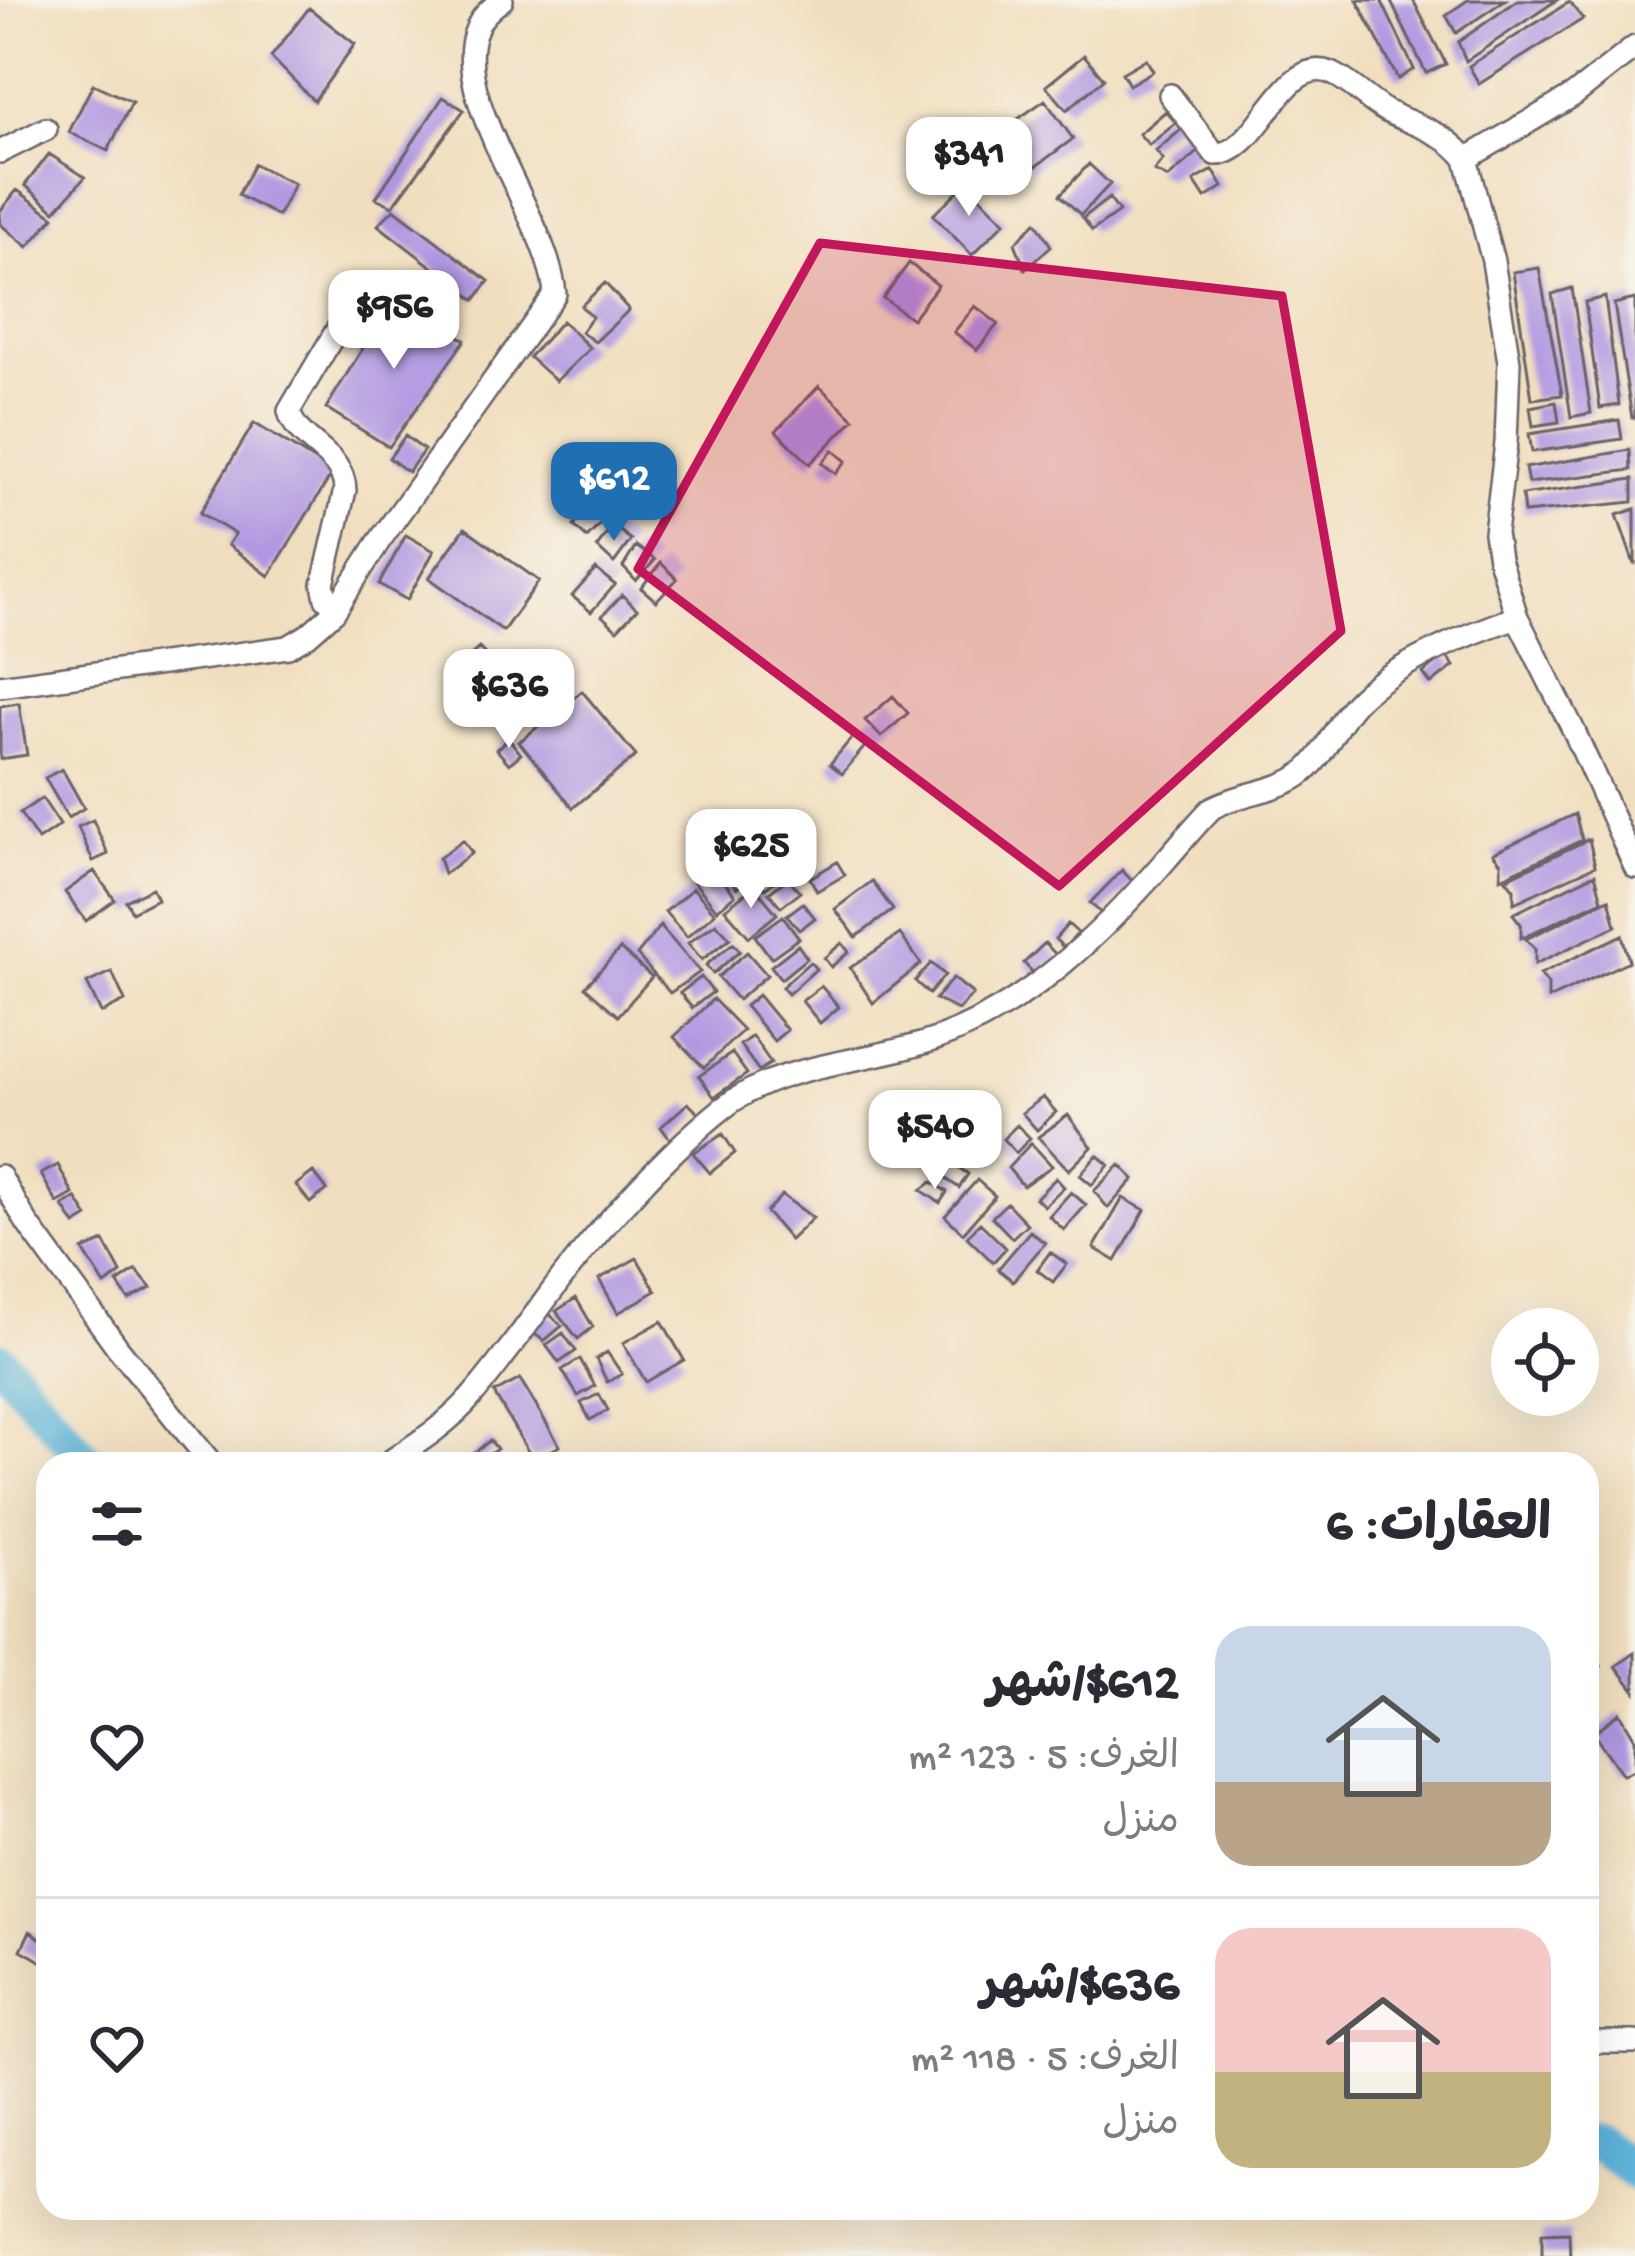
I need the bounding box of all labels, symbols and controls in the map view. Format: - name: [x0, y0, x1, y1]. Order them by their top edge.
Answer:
- pin: $341: [898, 117, 1040, 219]
- text: $341: [933, 133, 1005, 179]
- pin: $956: [323, 270, 465, 372]
- text: $956: [355, 286, 433, 332]
- pin: $612: [543, 442, 685, 544]
- text: $612: [578, 458, 650, 504]
- pin: $636: [438, 649, 580, 751]
- text: $636: [470, 665, 548, 711]
- pin: $625: [680, 809, 822, 911]
- text: $625: [713, 825, 789, 871]
- pin: $540: [864, 1090, 1006, 1192]
- text: $540: [896, 1106, 974, 1152]
- map controls: [1491, 1308, 1599, 1416]
- button: locate: [1491, 1308, 1599, 1416]
- icon: filters: [84, 1491, 150, 1557]
- text: العقارات: 6: [1326, 1499, 1551, 1559]
- text: $612/شهر: [988, 1657, 1179, 1717]
- icon: home: [1311, 1674, 1455, 1818]
- icon: heart: [84, 1713, 150, 1779]
- text: الغرف: 5 · 123 m²: [909, 1737, 1179, 1783]
- text: منزل: [1102, 1801, 1179, 1847]
- text: $636/شهر: [981, 1959, 1179, 2019]
- icon: home: [1311, 1976, 1455, 2120]
- icon: heart: [84, 2015, 150, 2081]
- text: الغرف: 5 · 118 m²: [911, 2039, 1179, 2085]
- text: منزل: [1102, 2103, 1179, 2149]

